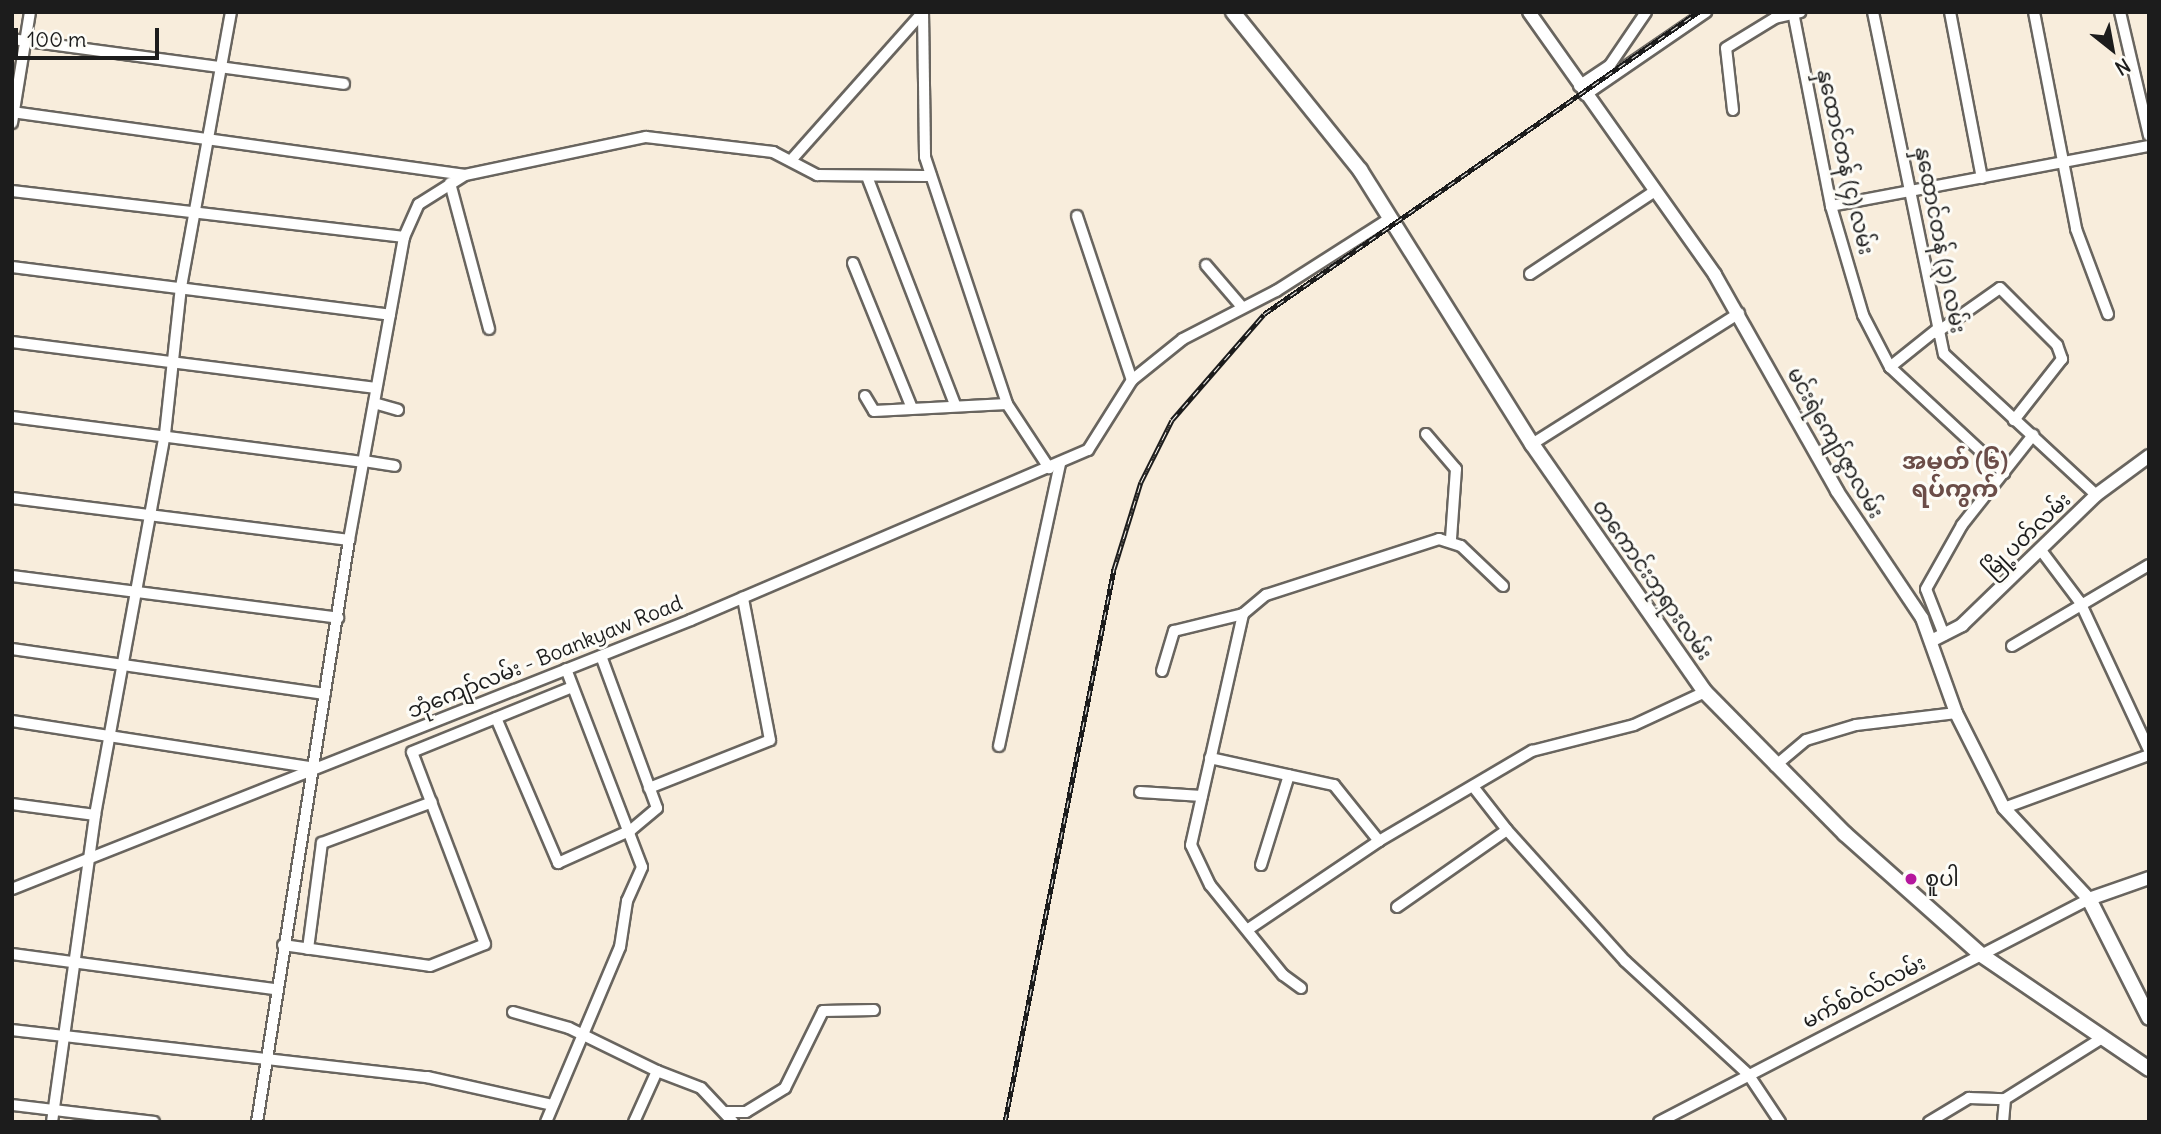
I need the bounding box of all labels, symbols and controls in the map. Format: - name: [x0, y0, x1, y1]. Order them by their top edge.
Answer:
- scale bar: [18, 14, 163, 58]
- north arrow: [2077, 14, 2147, 84]
- text: 100 m: [27, 26, 86, 53]
- text: N: [2111, 53, 2135, 81]
- street label: နှထောင်တန် (၄) လမ်း: [1811, 67, 1879, 257]
- street label: နှထောင်တန် (၃) လမ်း: [1910, 145, 1970, 335]
- street label: မင်းရဲကျော်ဇွာလမ်း: [1782, 363, 1888, 523]
- district label: အမှတ် (၆) ရပ်ကွက်: [1902, 447, 2008, 503]
- street label: မြို့ပတ်လမ်း: [1978, 487, 2076, 583]
- street label: တကောင်းဘုရားလမ်း: [1587, 495, 1717, 665]
- street label: ဘုံကျော်လမ်း - Boankyaw Road: [404, 590, 686, 724]
- place label: စူပါ: [1925, 866, 1959, 892]
- marker: စူပါ: [1903, 871, 1919, 887]
- street label: မက်စ်ဝဲလ်လမ်း: [1798, 950, 1930, 1034]

